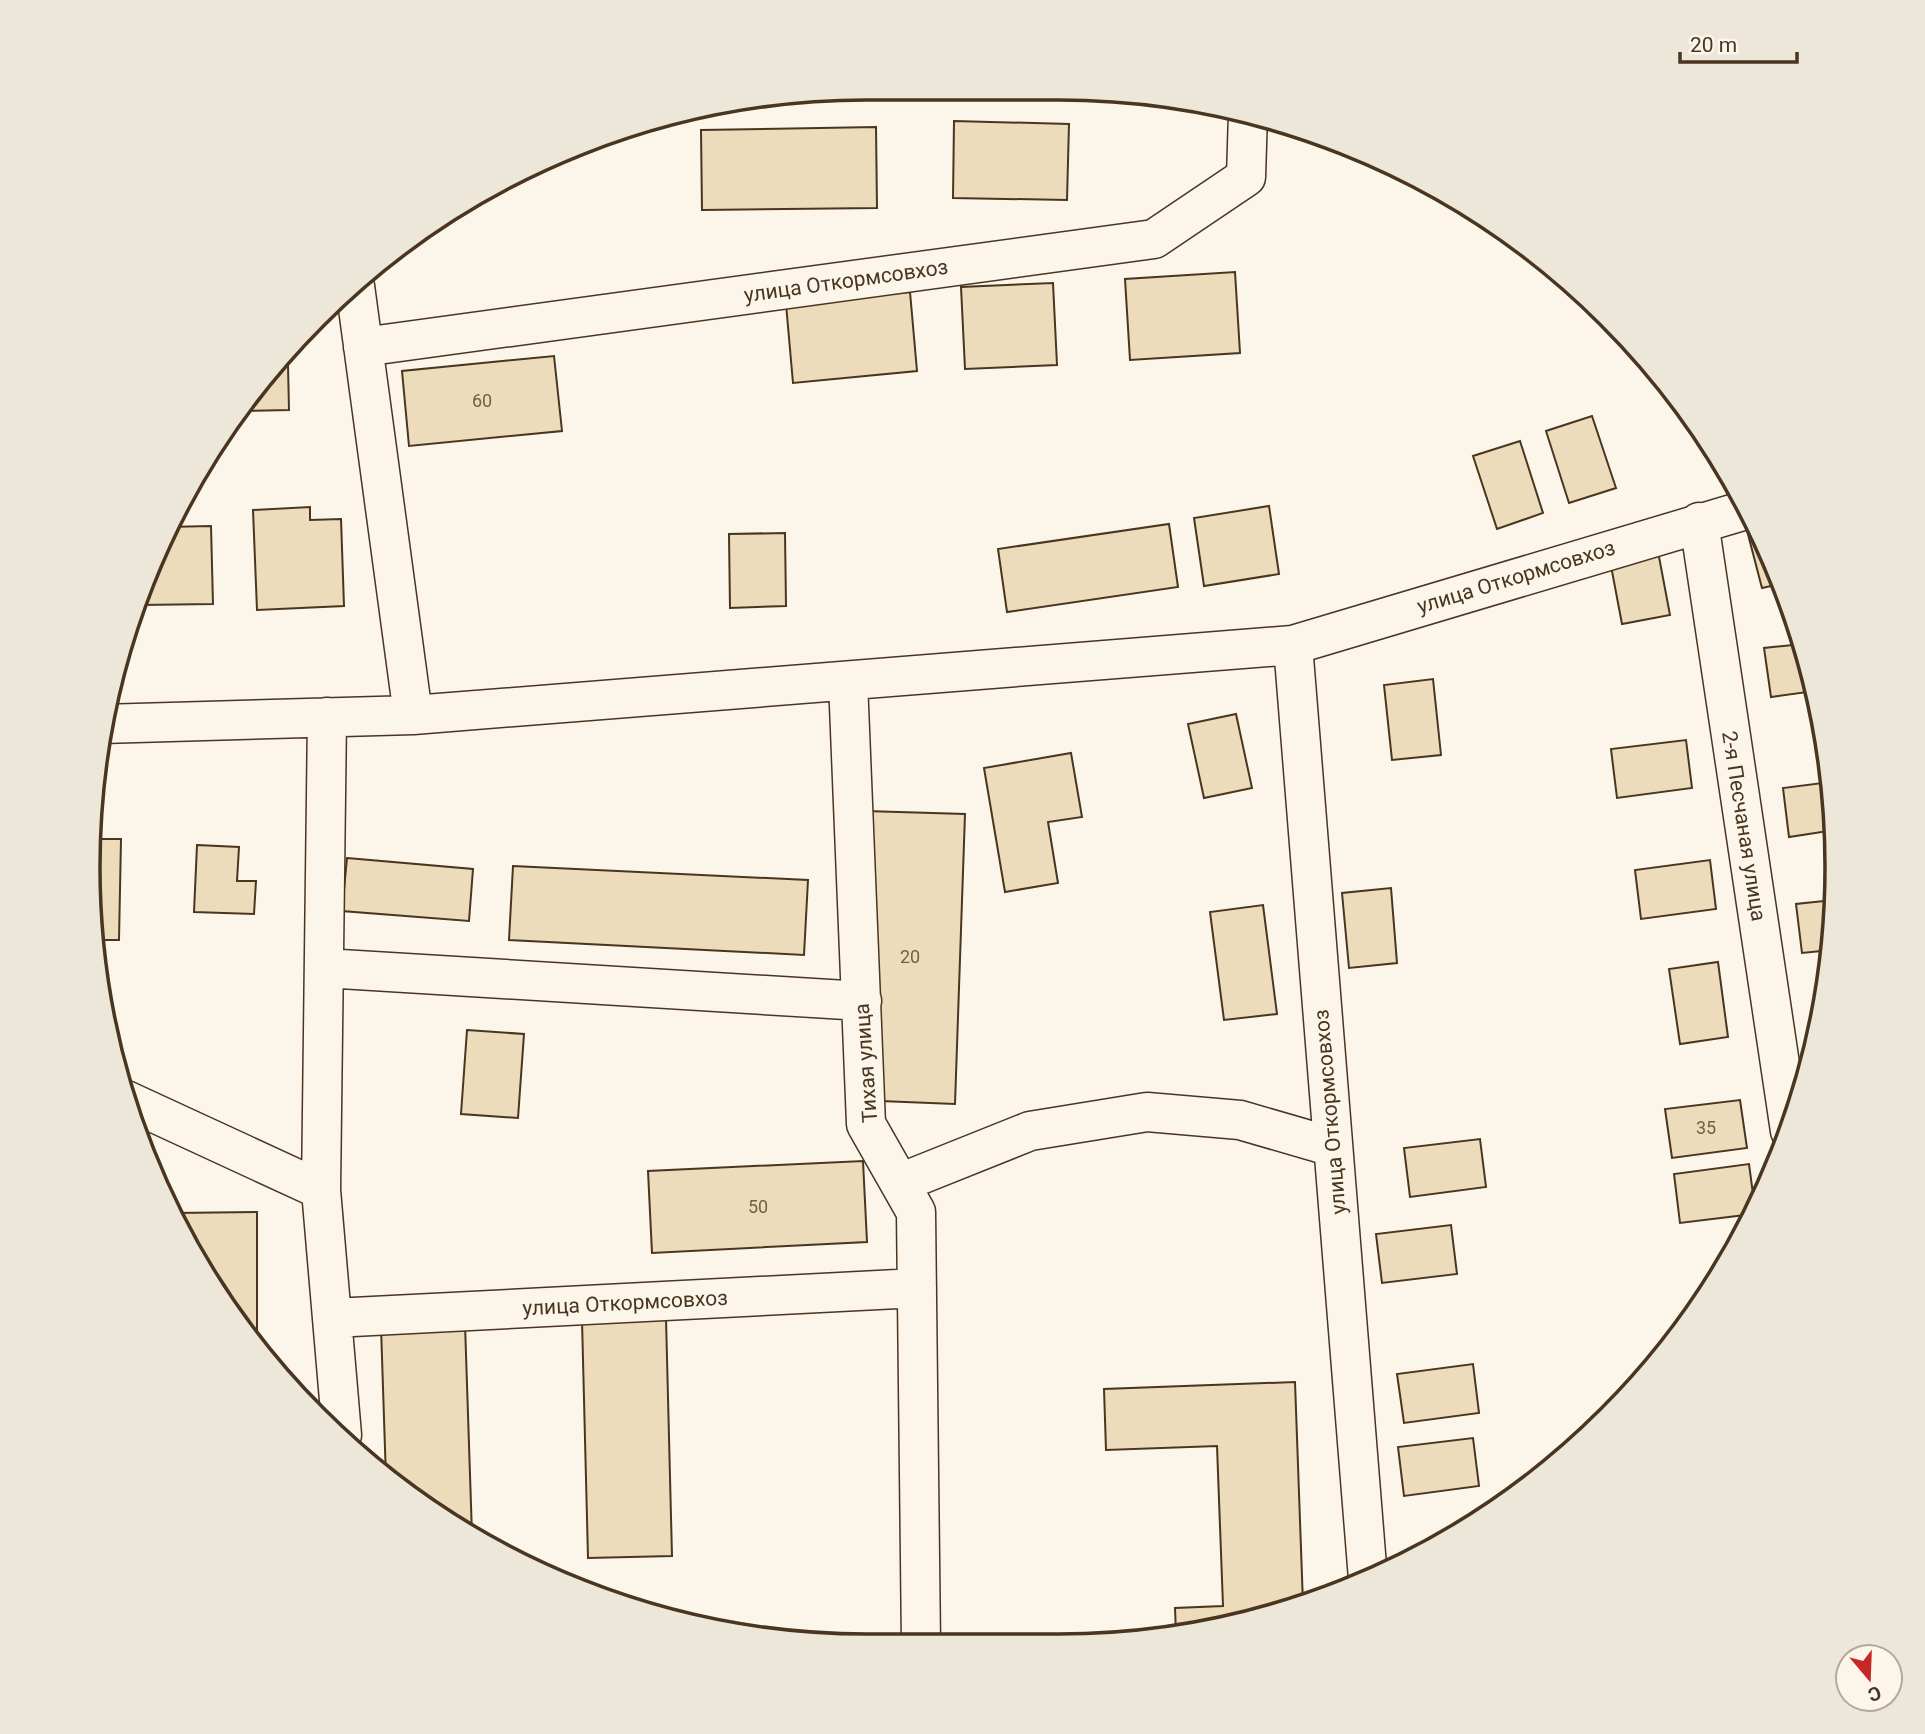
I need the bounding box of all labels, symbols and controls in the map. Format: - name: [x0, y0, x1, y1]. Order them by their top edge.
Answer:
- scale bar: [1680, 21, 1797, 65]
- text: 20 m: [1690, 33, 1737, 57]
- street label: улица Откормсовхоз: [742, 255, 950, 307]
- house number: 60: [472, 390, 492, 411]
- street label: улица Откормсовхоз: [1414, 535, 1618, 619]
- street label: 2-я Песчаная улица: [1717, 729, 1771, 923]
- house number: 20: [900, 946, 920, 967]
- street label: Тихая улица: [850, 1002, 882, 1124]
- street label: улица Откормсовхоз: [1309, 1008, 1351, 1216]
- house number: 35: [1696, 1117, 1716, 1138]
- house number: 50: [748, 1196, 768, 1217]
- street label: улица Откормсовхоз: [522, 1286, 728, 1320]
- north arrow: [1834, 1643, 1904, 1713]
- text: С: [1865, 1681, 1884, 1706]

